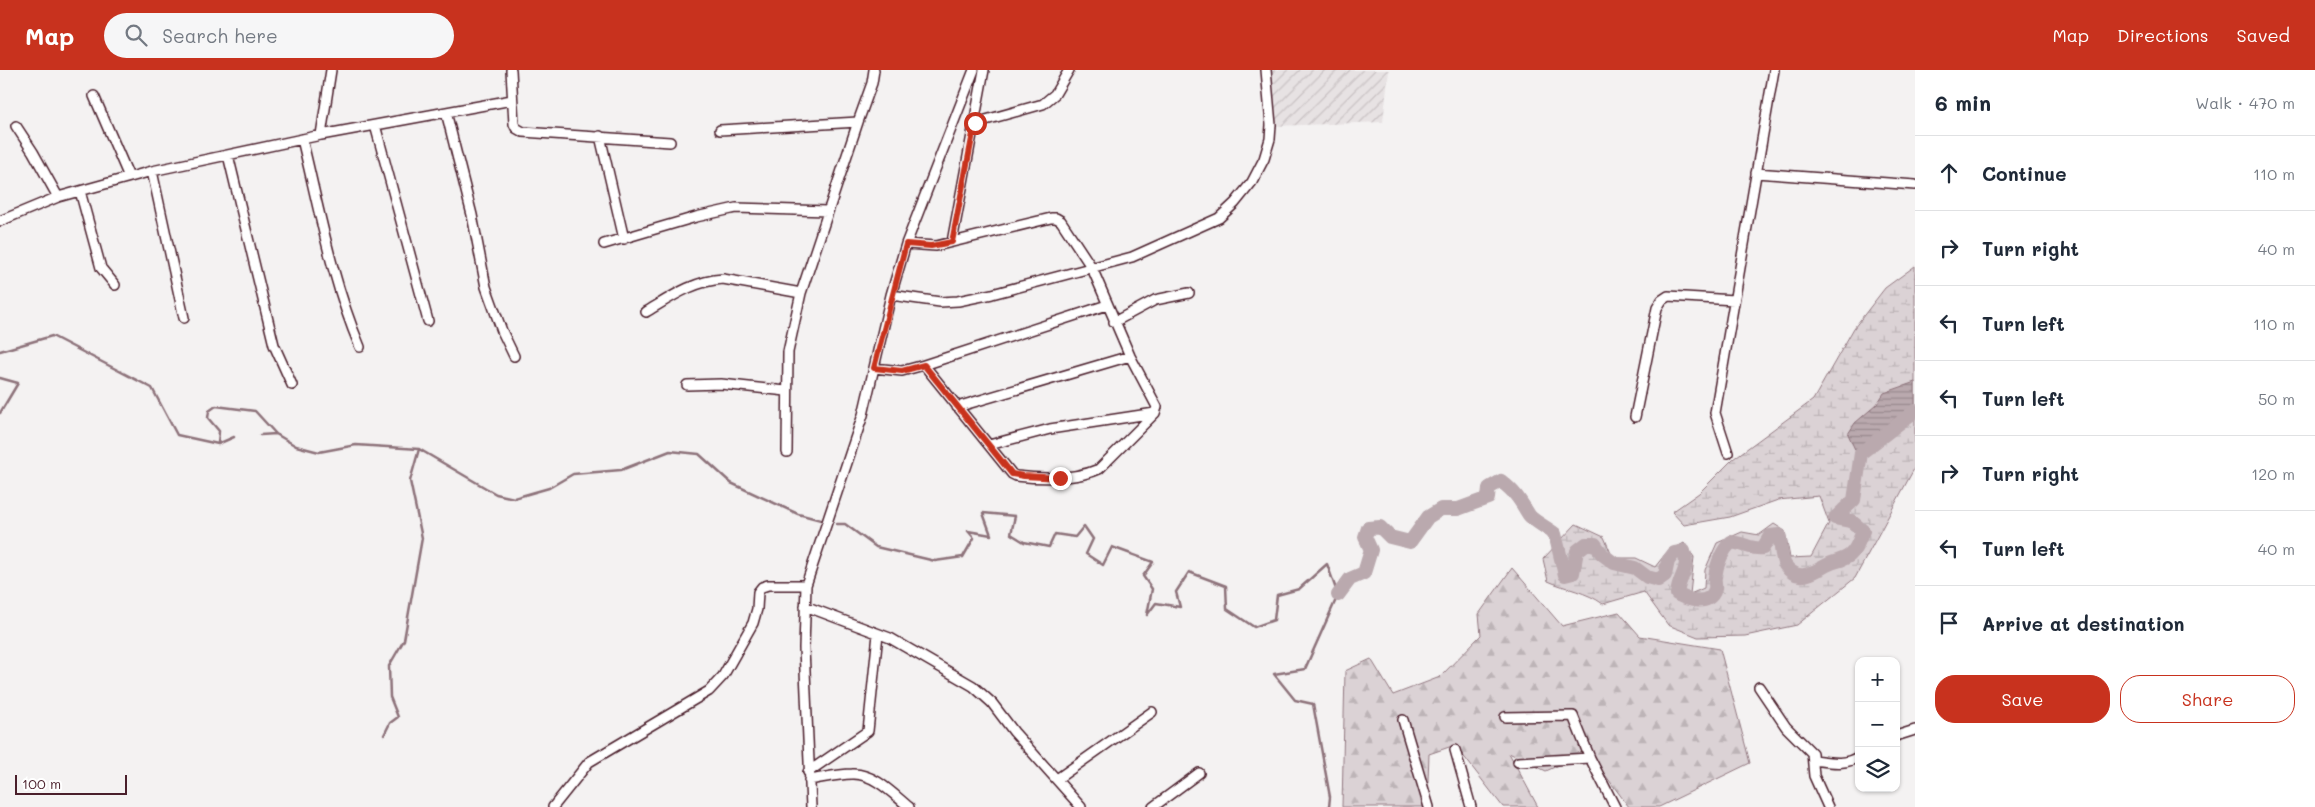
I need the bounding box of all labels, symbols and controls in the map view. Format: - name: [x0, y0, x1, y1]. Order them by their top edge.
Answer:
- search box: [104, 13, 454, 58]
- text: Map: [25, 20, 74, 51]
- icon: search: [122, 21, 150, 49]
- text: Search here: [162, 23, 278, 48]
- text: Map: [2052, 23, 2089, 47]
- text: Directions: [2117, 23, 2209, 47]
- text: Saved: [2237, 23, 2290, 47]
- text: 6 min: [1935, 89, 1991, 116]
- text: Walk · 470 m: [2195, 92, 2295, 113]
- route start: [964, 112, 987, 135]
- icon: ahead: [1935, 159, 1963, 187]
- text: Continue: [1982, 161, 2067, 186]
- text: 110 m: [2253, 163, 2295, 184]
- icon: right: [1935, 234, 1963, 262]
- text: Turn right: [1982, 236, 2079, 261]
- text: 40 m: [2258, 238, 2295, 259]
- icon: left: [1935, 309, 1963, 337]
- text: Turn left: [1982, 311, 2065, 336]
- text: 110 m: [2253, 313, 2295, 334]
- icon: left: [1935, 384, 1963, 412]
- text: Turn left: [1982, 386, 2065, 411]
- text: 50 m: [2258, 388, 2295, 409]
- icon: right: [1935, 459, 1963, 487]
- text: Turn right: [1982, 461, 2079, 486]
- text: 120 m: [2251, 463, 2295, 484]
- route end: [1049, 467, 1072, 490]
- icon: left: [1935, 534, 1963, 562]
- text: Turn left: [1982, 536, 2065, 561]
- text: 40 m: [2258, 538, 2295, 559]
- icon: arrive: [1935, 609, 1963, 637]
- text: Arrive at destination: [1982, 611, 2185, 636]
- map controls: [1855, 657, 1900, 792]
- button: +: [1855, 657, 1900, 702]
- button: Save: [1935, 675, 2110, 723]
- button: Share: [2120, 675, 2295, 723]
- button: −: [1855, 702, 1900, 747]
- button: layers: [1855, 747, 1900, 792]
- scale bar: [15, 772, 128, 795]
- text: 100 m: [22, 774, 61, 793]

